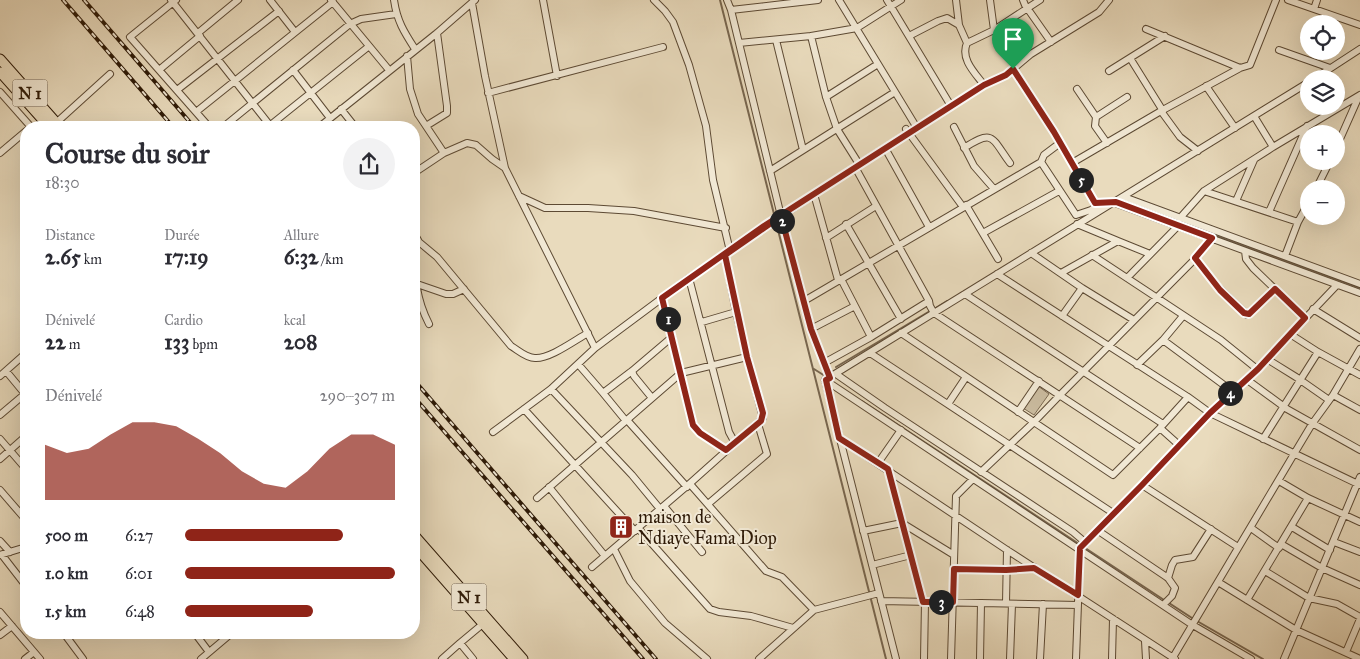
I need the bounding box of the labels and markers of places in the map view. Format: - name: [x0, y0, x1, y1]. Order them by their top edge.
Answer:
- pin: [992, 18, 1034, 69]
- pin: 5: [1068, 168, 1094, 192]
- pin: 2: [770, 208, 794, 234]
- pin: 1: [656, 306, 680, 332]
- pin: 4: [1218, 380, 1242, 406]
- place label: maison de Ndiaye Fama Diop: [638, 506, 777, 549]
- building icon: maison de Ndiaye Fama Diop: [608, 514, 634, 540]
- pin: 3: [928, 590, 954, 614]

